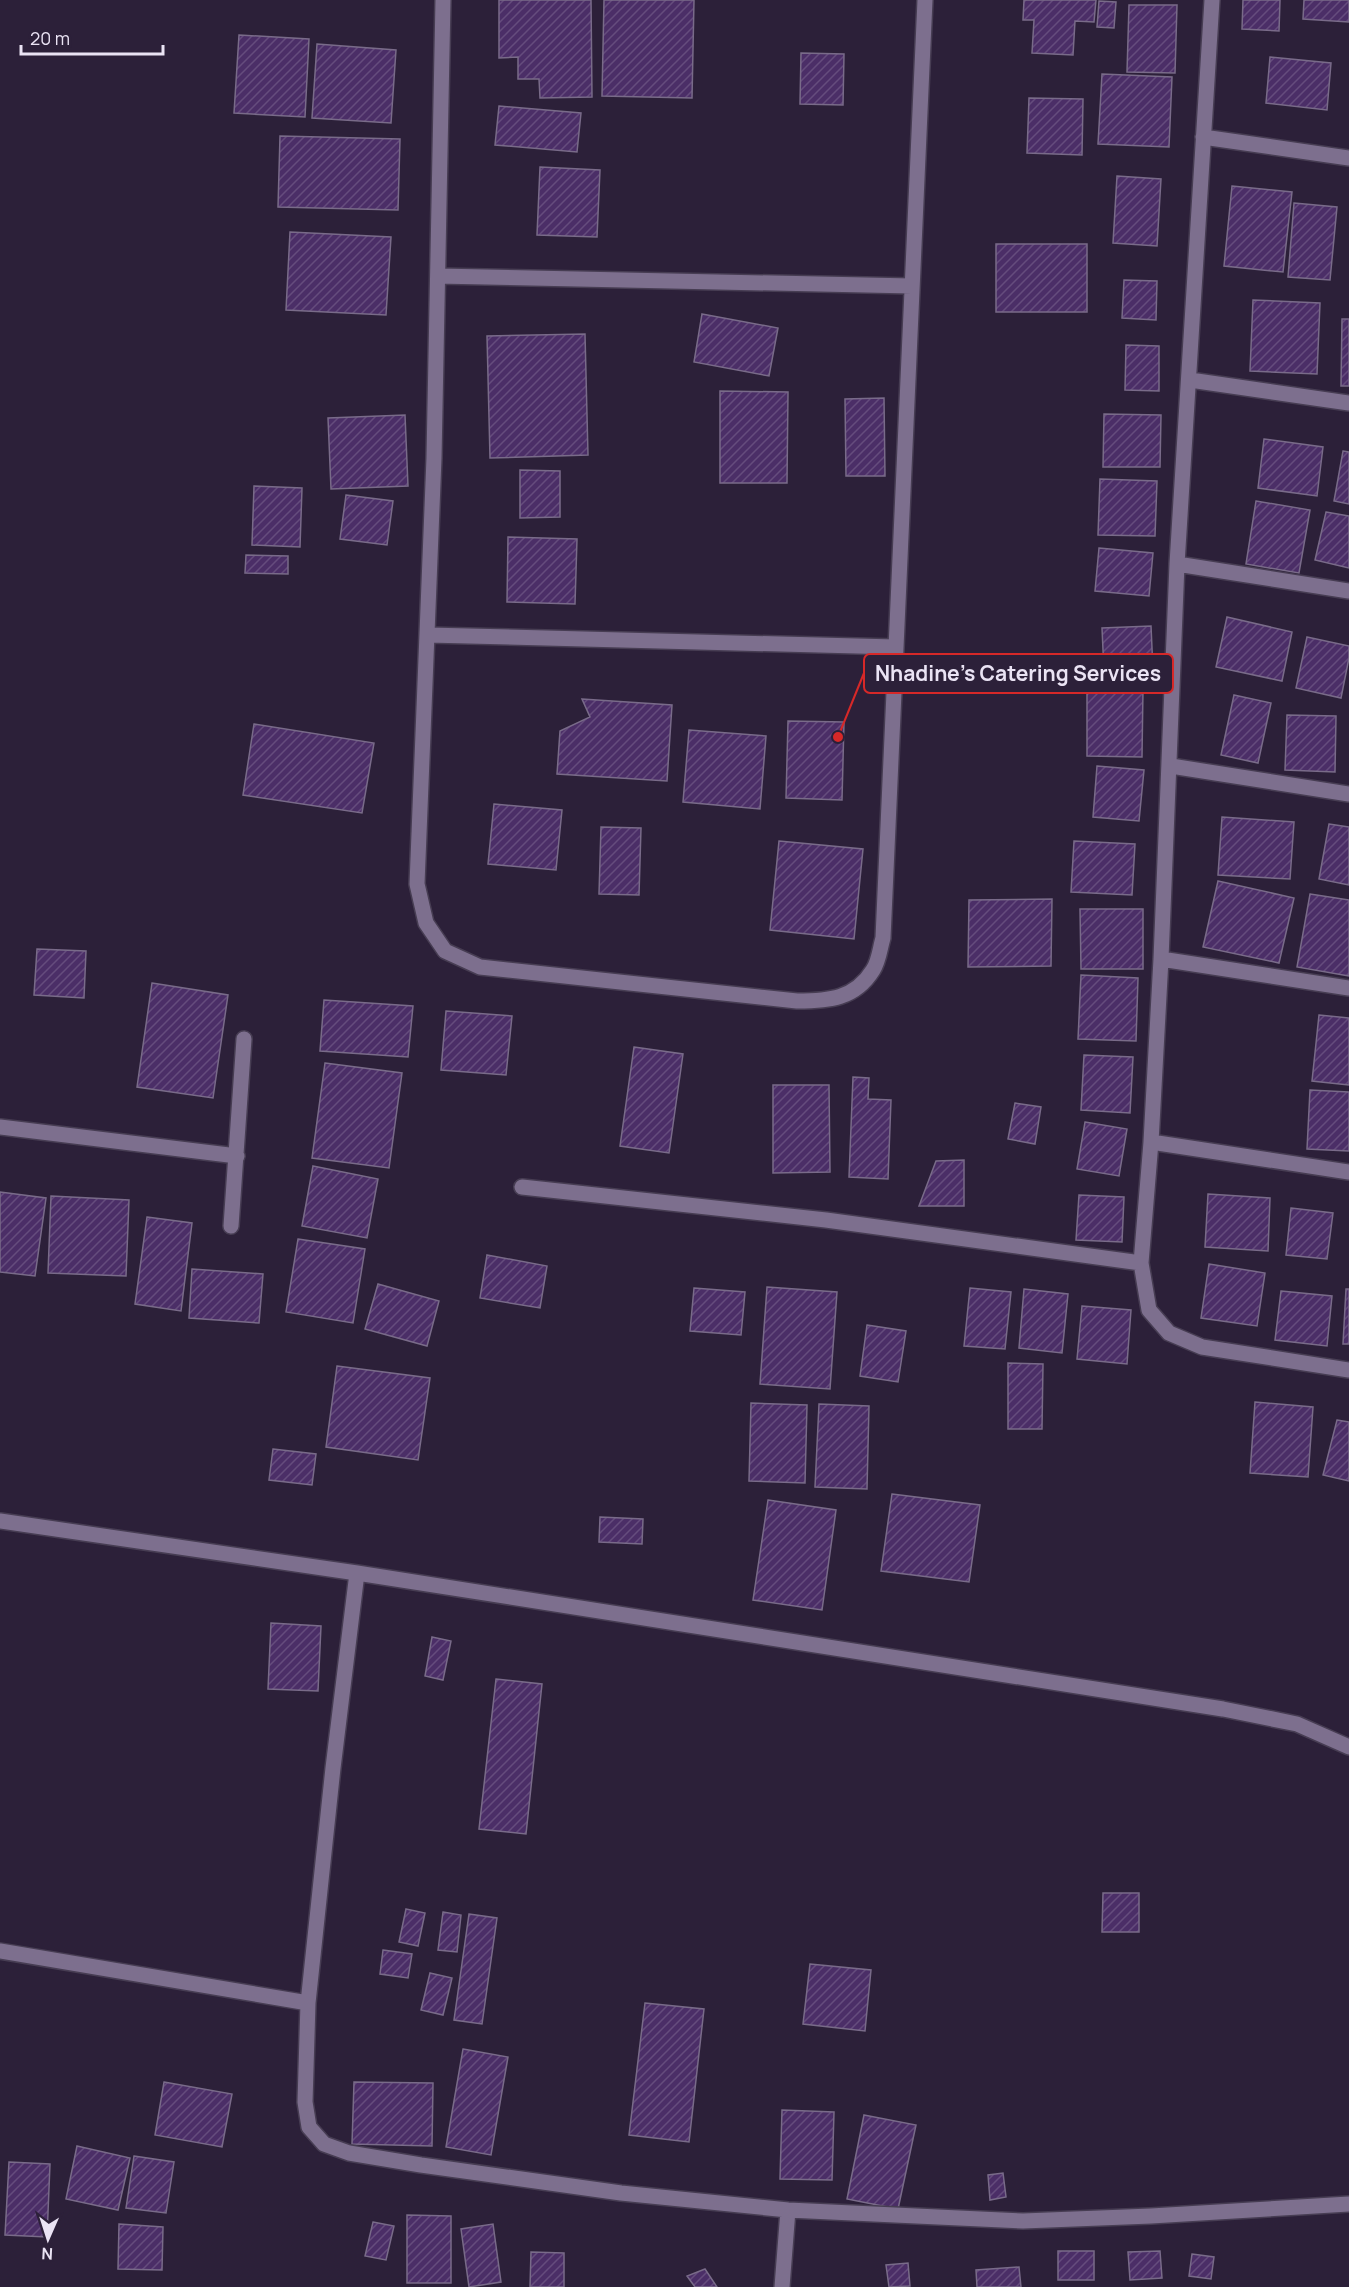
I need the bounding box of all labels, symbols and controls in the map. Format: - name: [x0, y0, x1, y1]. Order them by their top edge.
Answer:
- scale bar: [21, 18, 164, 56]
- text: 20 m: [30, 26, 70, 50]
- callout: Nhadine's Catering Services: [864, 654, 1173, 693]
- text: Nhadine's Catering Services: [875, 659, 1161, 687]
- north arrow: [18, 2209, 78, 2269]
- text: N: [41, 2243, 54, 2265]

